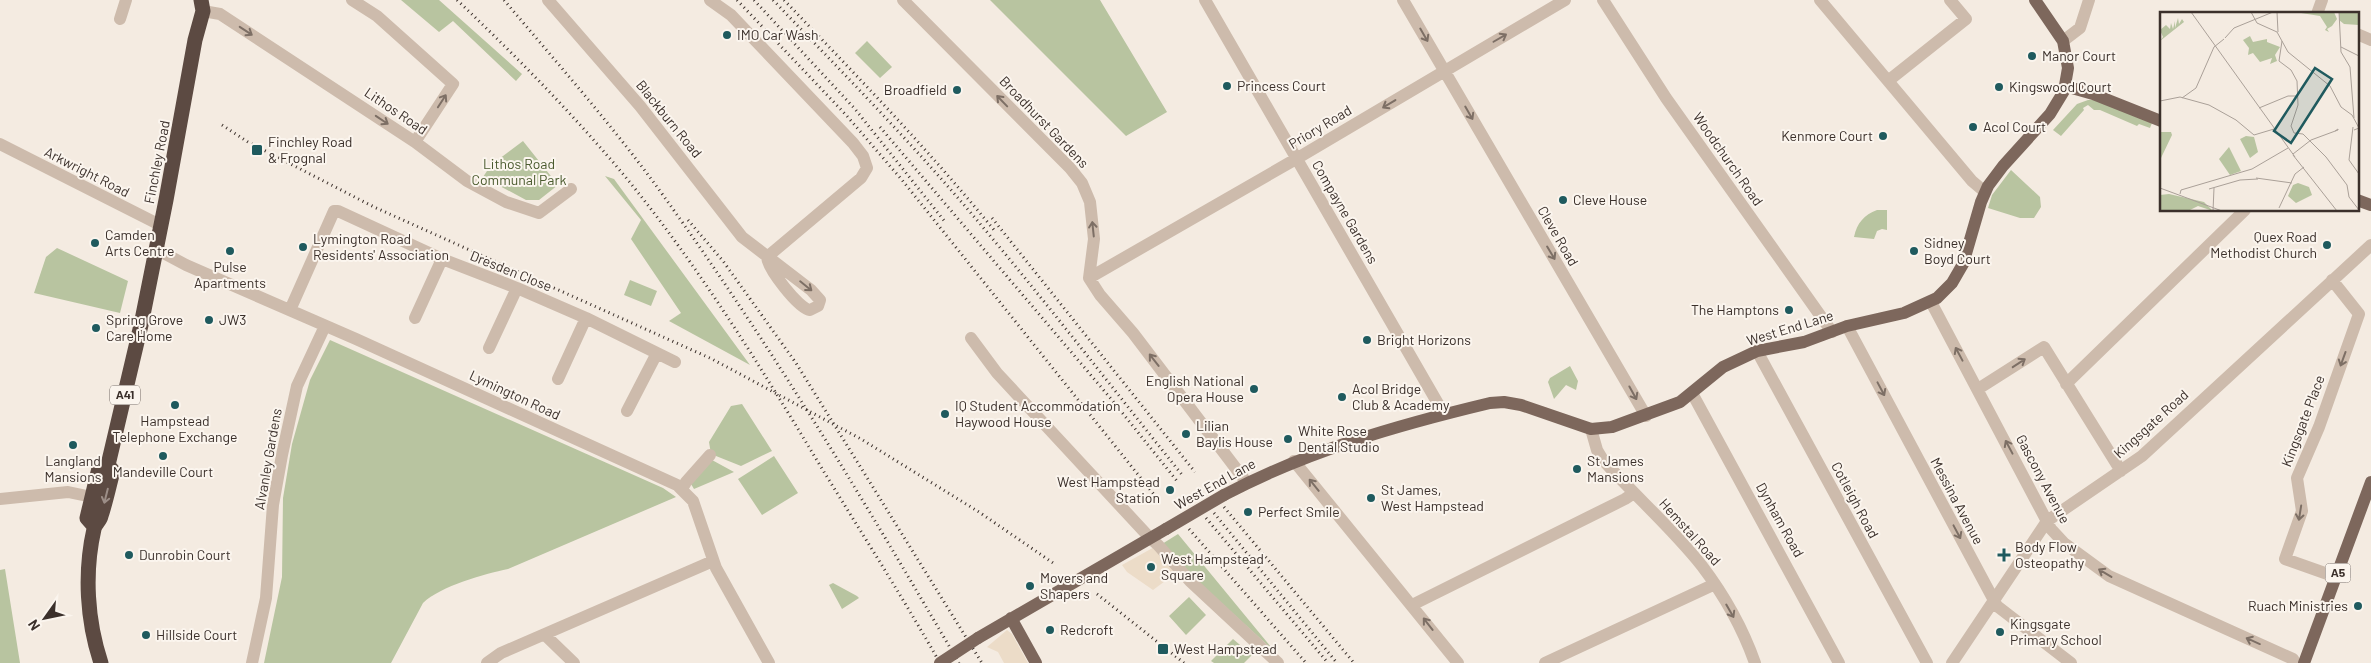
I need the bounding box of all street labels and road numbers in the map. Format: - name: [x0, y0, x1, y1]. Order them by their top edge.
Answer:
- street label: Broadhurst Gardens: [996, 72, 1093, 171]
- street label: Blackburn Road: [633, 76, 706, 161]
- street label: Lithos Road: [362, 83, 431, 138]
- street label: Priory Road: [1285, 101, 1354, 152]
- street label: Woodchurch Road: [1690, 109, 1767, 209]
- street label: Finchley Road: [140, 119, 173, 205]
- street label: Arkwright Road: [42, 143, 133, 200]
- street label: Compayne Gardens: [1309, 157, 1382, 267]
- street label: Cleve Road: [1534, 203, 1582, 269]
- street label: Dresden Close: [468, 246, 555, 295]
- street label: West End Lane: [1744, 306, 1835, 349]
- street label: Lymington Road: [467, 366, 563, 423]
- street label: Kingsgate Place: [2277, 373, 2328, 469]
- road number: A41: [110, 386, 140, 404]
- street label: Kingsgate Road: [2110, 386, 2191, 462]
- street label: Alvanley Gardens: [250, 407, 285, 511]
- street label: Gascony Avenue: [2013, 431, 2074, 526]
- street label: West End Lane: [1171, 454, 1258, 513]
- street label: Messina Avenue: [1927, 454, 1988, 547]
- street label: Cotleigh Road: [1828, 459, 1883, 541]
- street label: Dynham Road: [1753, 480, 1808, 560]
- street label: Hemstal Road: [1656, 495, 1725, 569]
- road number: A5: [2326, 564, 2350, 582]

